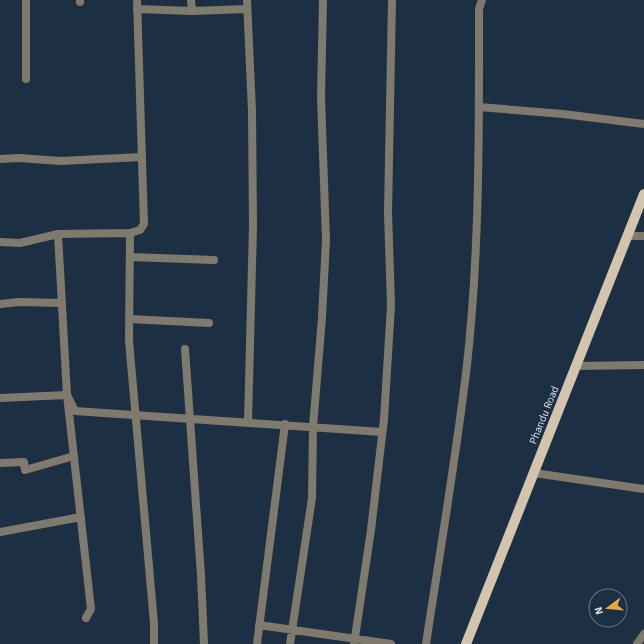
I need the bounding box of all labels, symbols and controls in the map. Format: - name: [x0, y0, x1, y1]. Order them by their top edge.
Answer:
- street label: Phandu Road: [525, 384, 563, 446]
- north arrow: [588, 588, 628, 628]
- text: N: [591, 605, 607, 616]

